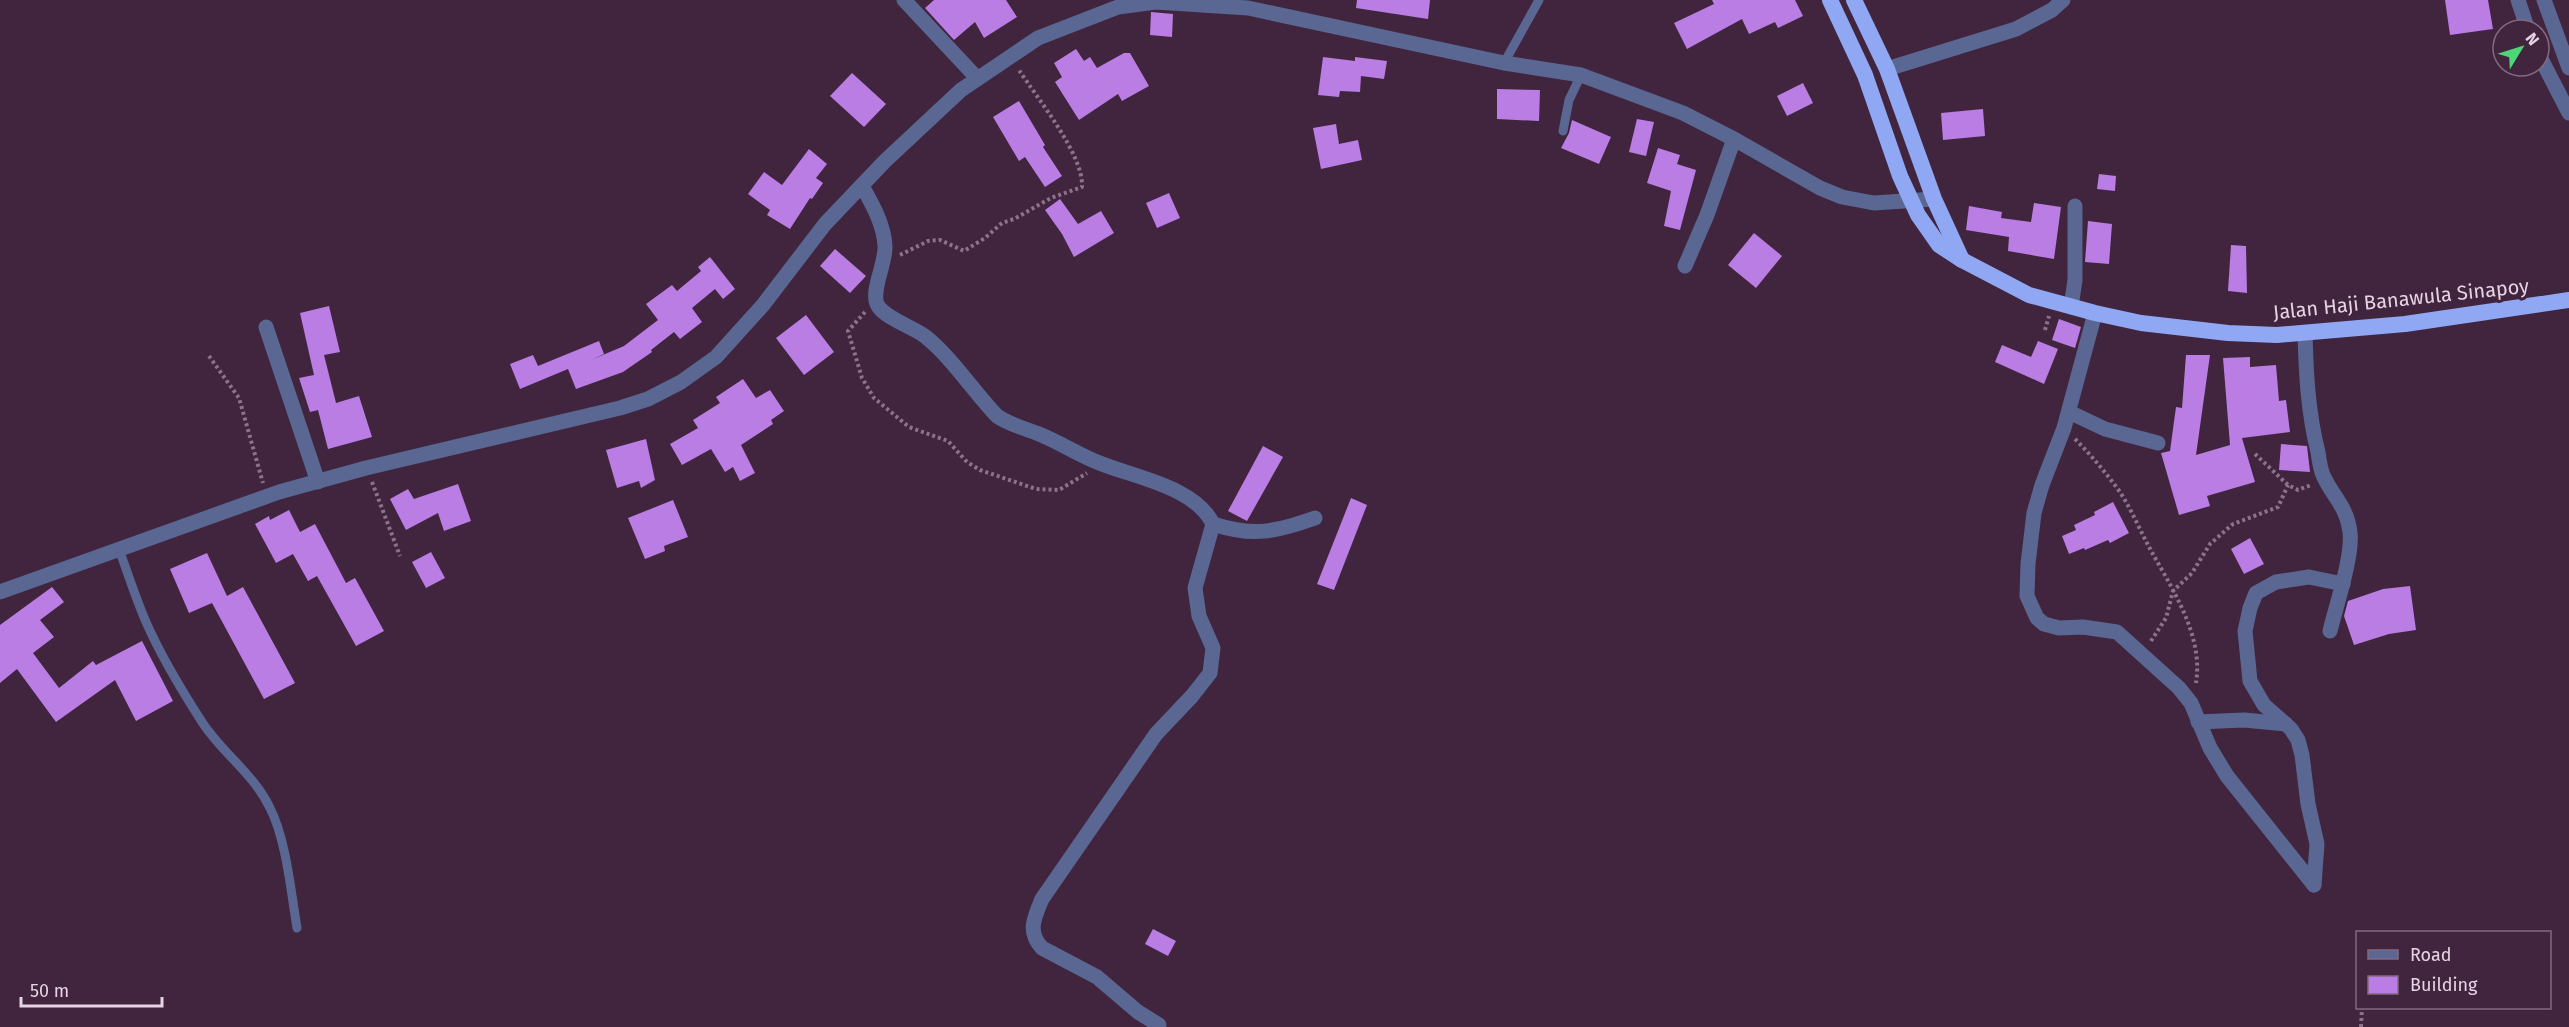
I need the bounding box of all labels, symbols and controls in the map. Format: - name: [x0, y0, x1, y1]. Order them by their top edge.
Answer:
- north arrow: [2491, 18, 2551, 78]
- text: N: [2522, 29, 2543, 49]
- street label: Jalan Haji Banawula Sinapoy: [2272, 274, 2530, 324]
- legend: [2356, 931, 2551, 1009]
- text: Road: [2410, 944, 2452, 966]
- scale bar: [21, 970, 162, 1008]
- text: Building: [2410, 974, 2478, 996]
- text: 50 m: [30, 980, 69, 1002]

